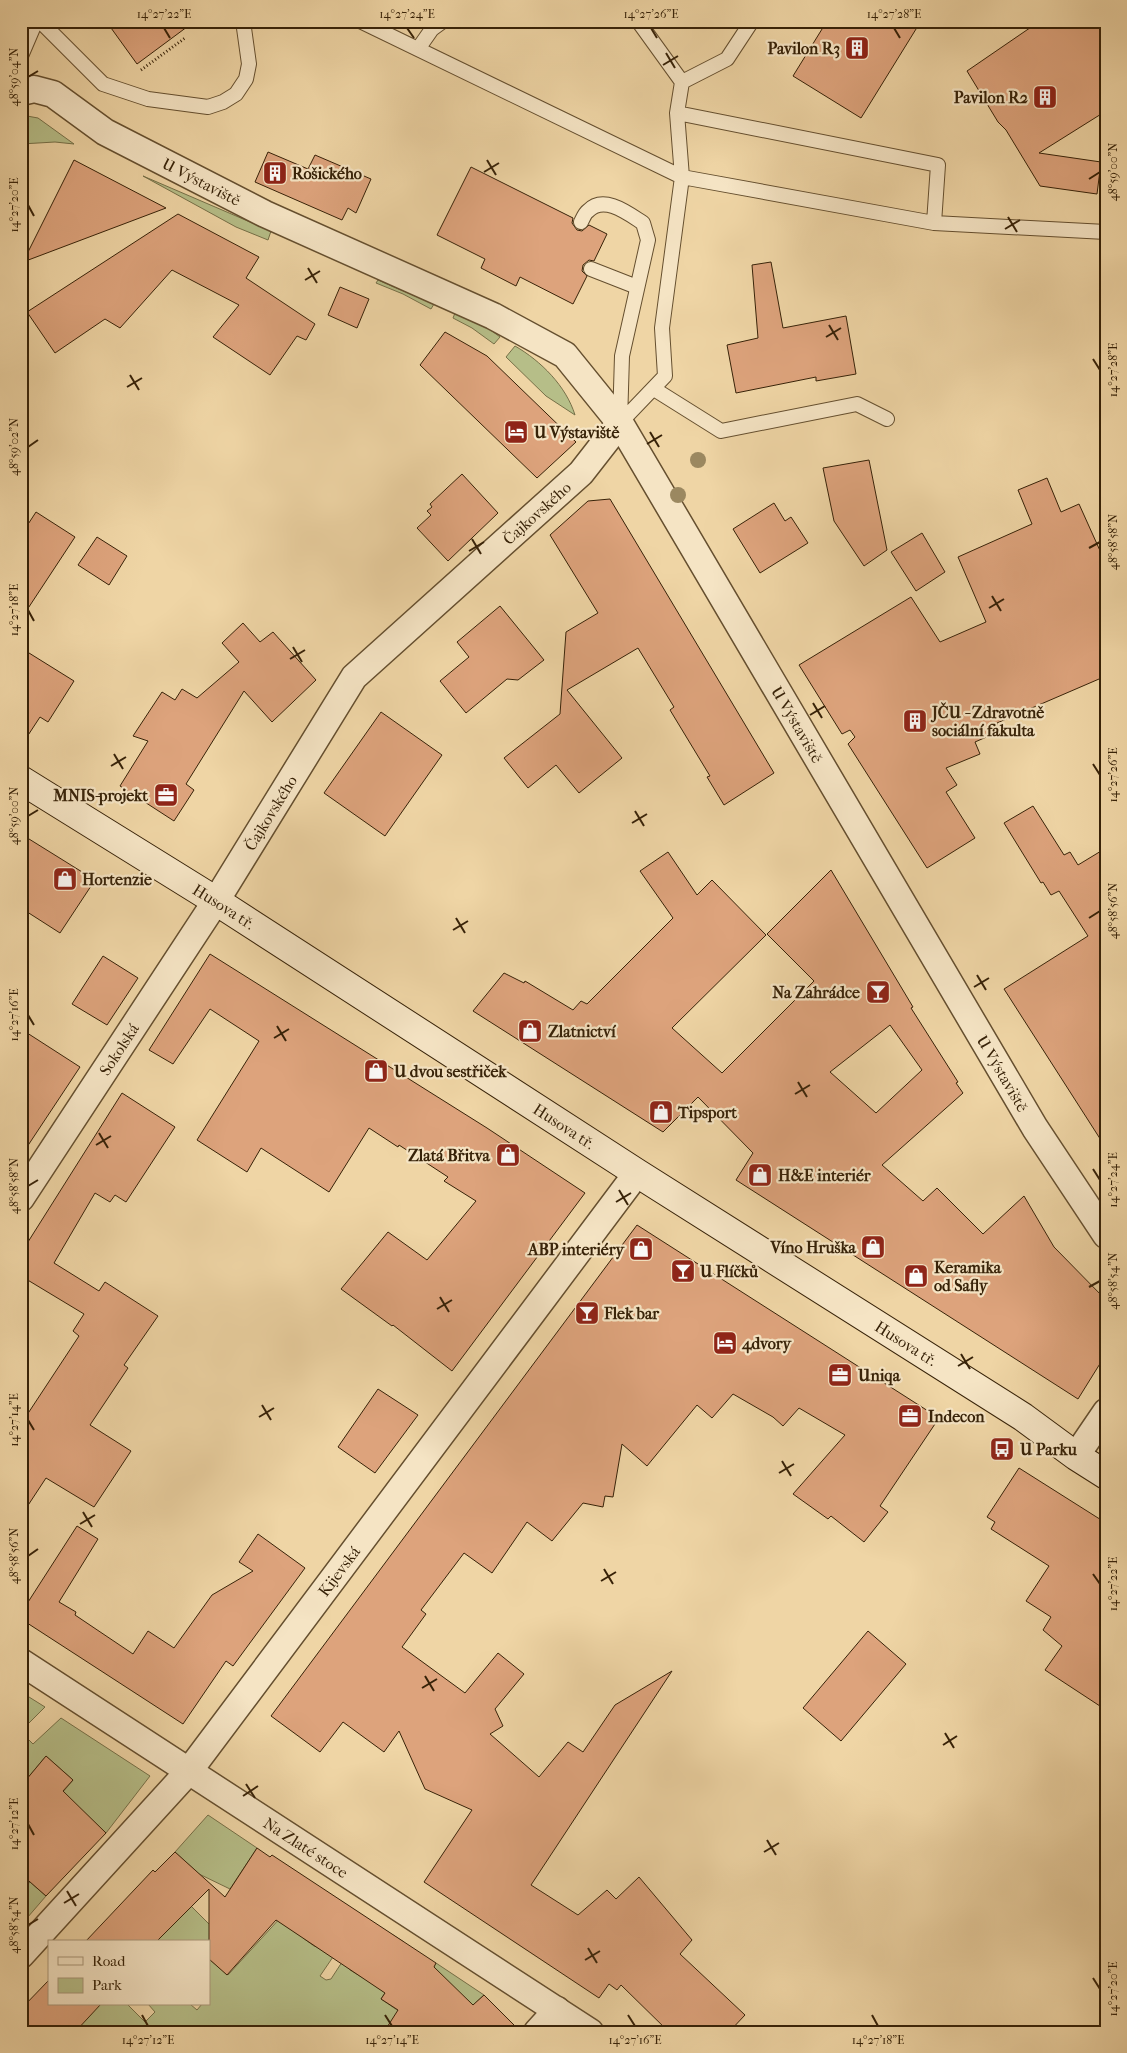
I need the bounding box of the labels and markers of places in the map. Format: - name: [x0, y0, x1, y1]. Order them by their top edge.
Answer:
- building icon: Pavilon R3: [844, 35, 870, 61]
- place label: Pavilon R3: [767, 39, 840, 59]
- building icon: Pavilon R2: [1032, 84, 1058, 110]
- place label: Pavilon R2: [954, 88, 1028, 107]
- building icon: Rošického: [262, 160, 288, 186]
- place label: Rošického: [292, 164, 362, 183]
- hotel icon: U Výstaviště: [503, 419, 529, 445]
- place label: U Výstaviště: [533, 423, 620, 443]
- place label: JČU - Zdravotně sociální fakulta: [930, 702, 1044, 740]
- building icon: JČU - Zdravotně sociální fakulta: [902, 708, 928, 734]
- office icon: MNIS-projekt: [153, 782, 179, 808]
- place label: MNIS-projekt: [52, 786, 148, 806]
- shop icon: Hortenzie: [52, 866, 78, 892]
- place label: Hortenzie: [82, 870, 152, 889]
- bar icon: Na Zahrádce: [865, 979, 891, 1005]
- place label: Na Zahrádce: [772, 983, 860, 1002]
- shop icon: Zlatnictví: [517, 1018, 543, 1044]
- place label: Zlatnictví: [548, 1022, 617, 1041]
- shop icon: U dvou sestřiček: [363, 1058, 389, 1084]
- place label: U dvou sestřiček: [393, 1062, 507, 1081]
- shop icon: Tipsport: [648, 1099, 674, 1125]
- place label: Tipsport: [677, 1103, 737, 1123]
- shop icon: Zlatá Břitva: [495, 1142, 521, 1168]
- place label: Zlatá Břitva: [408, 1146, 491, 1165]
- shop icon: H&E interiér: [747, 1162, 773, 1188]
- place label: H&E interiér: [778, 1166, 872, 1185]
- shop icon: Víno Hruška: [860, 1234, 886, 1260]
- shop icon: ABP interiéry: [628, 1236, 654, 1262]
- place label: Víno Hruška: [769, 1238, 857, 1257]
- place label: ABP interiéry: [527, 1240, 625, 1260]
- bar icon: U Flíčků: [670, 1258, 696, 1284]
- place label: Keramika od Safly: [934, 1258, 1002, 1296]
- place label: U Flíčků: [699, 1262, 759, 1281]
- shop icon: Keramika od Safly: [903, 1263, 929, 1289]
- bar icon: Flek bar: [574, 1300, 600, 1326]
- place label: Flek bar: [603, 1304, 660, 1323]
- hotel icon: 4dvory: [712, 1330, 738, 1356]
- place label: 4dvory: [741, 1334, 793, 1354]
- office icon: Uniqa: [827, 1362, 853, 1388]
- place label: Uniqa: [857, 1366, 901, 1386]
- office icon: Indecon: [897, 1403, 923, 1429]
- place label: Indecon: [928, 1407, 985, 1426]
- bus stop icon: U Parku: [989, 1436, 1015, 1462]
- place label: U Parku: [1019, 1440, 1078, 1459]

